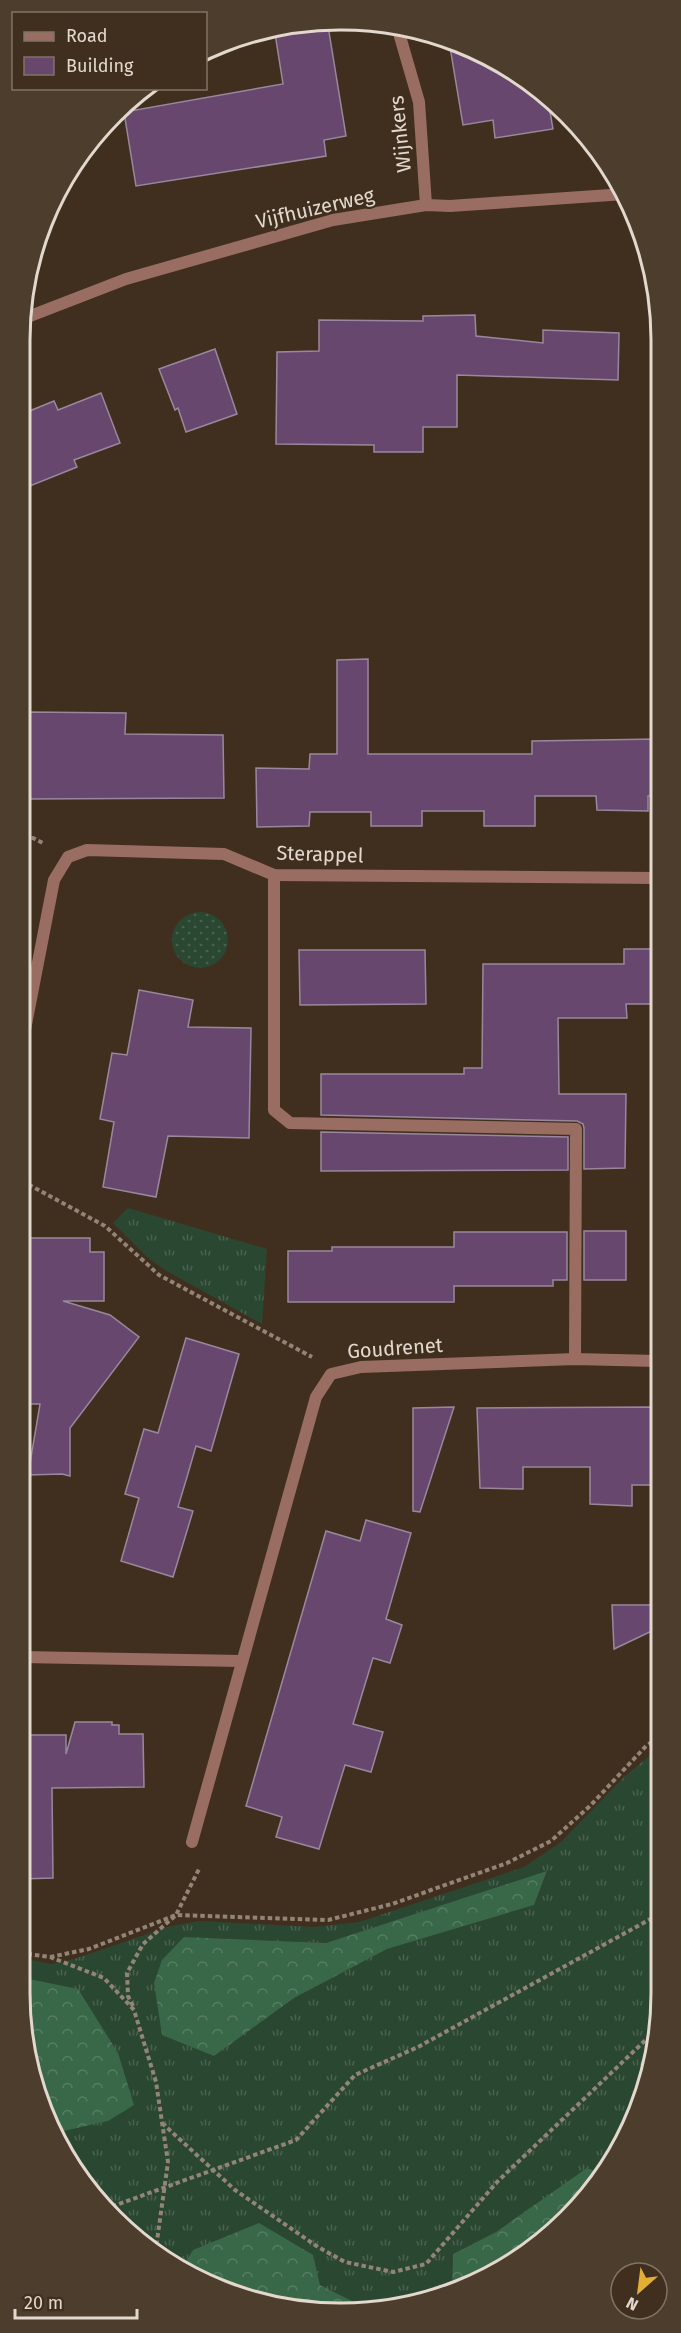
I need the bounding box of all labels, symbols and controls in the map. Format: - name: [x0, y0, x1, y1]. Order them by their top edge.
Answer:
- legend: [12, 12, 207, 90]
- text: Road: [66, 25, 108, 47]
- text: Building: [66, 55, 134, 77]
- street label: Wijnkers: [384, 94, 416, 174]
- street label: Vijfhuizerweg: [253, 183, 377, 233]
- street label: Sterappel: [276, 840, 364, 868]
- street label: Goudrenet: [346, 1333, 444, 1363]
- north arrow: [609, 2261, 669, 2321]
- scale bar: [15, 2282, 136, 2320]
- text: 20 m: [24, 2292, 63, 2314]
- text: N: [623, 2293, 641, 2315]

